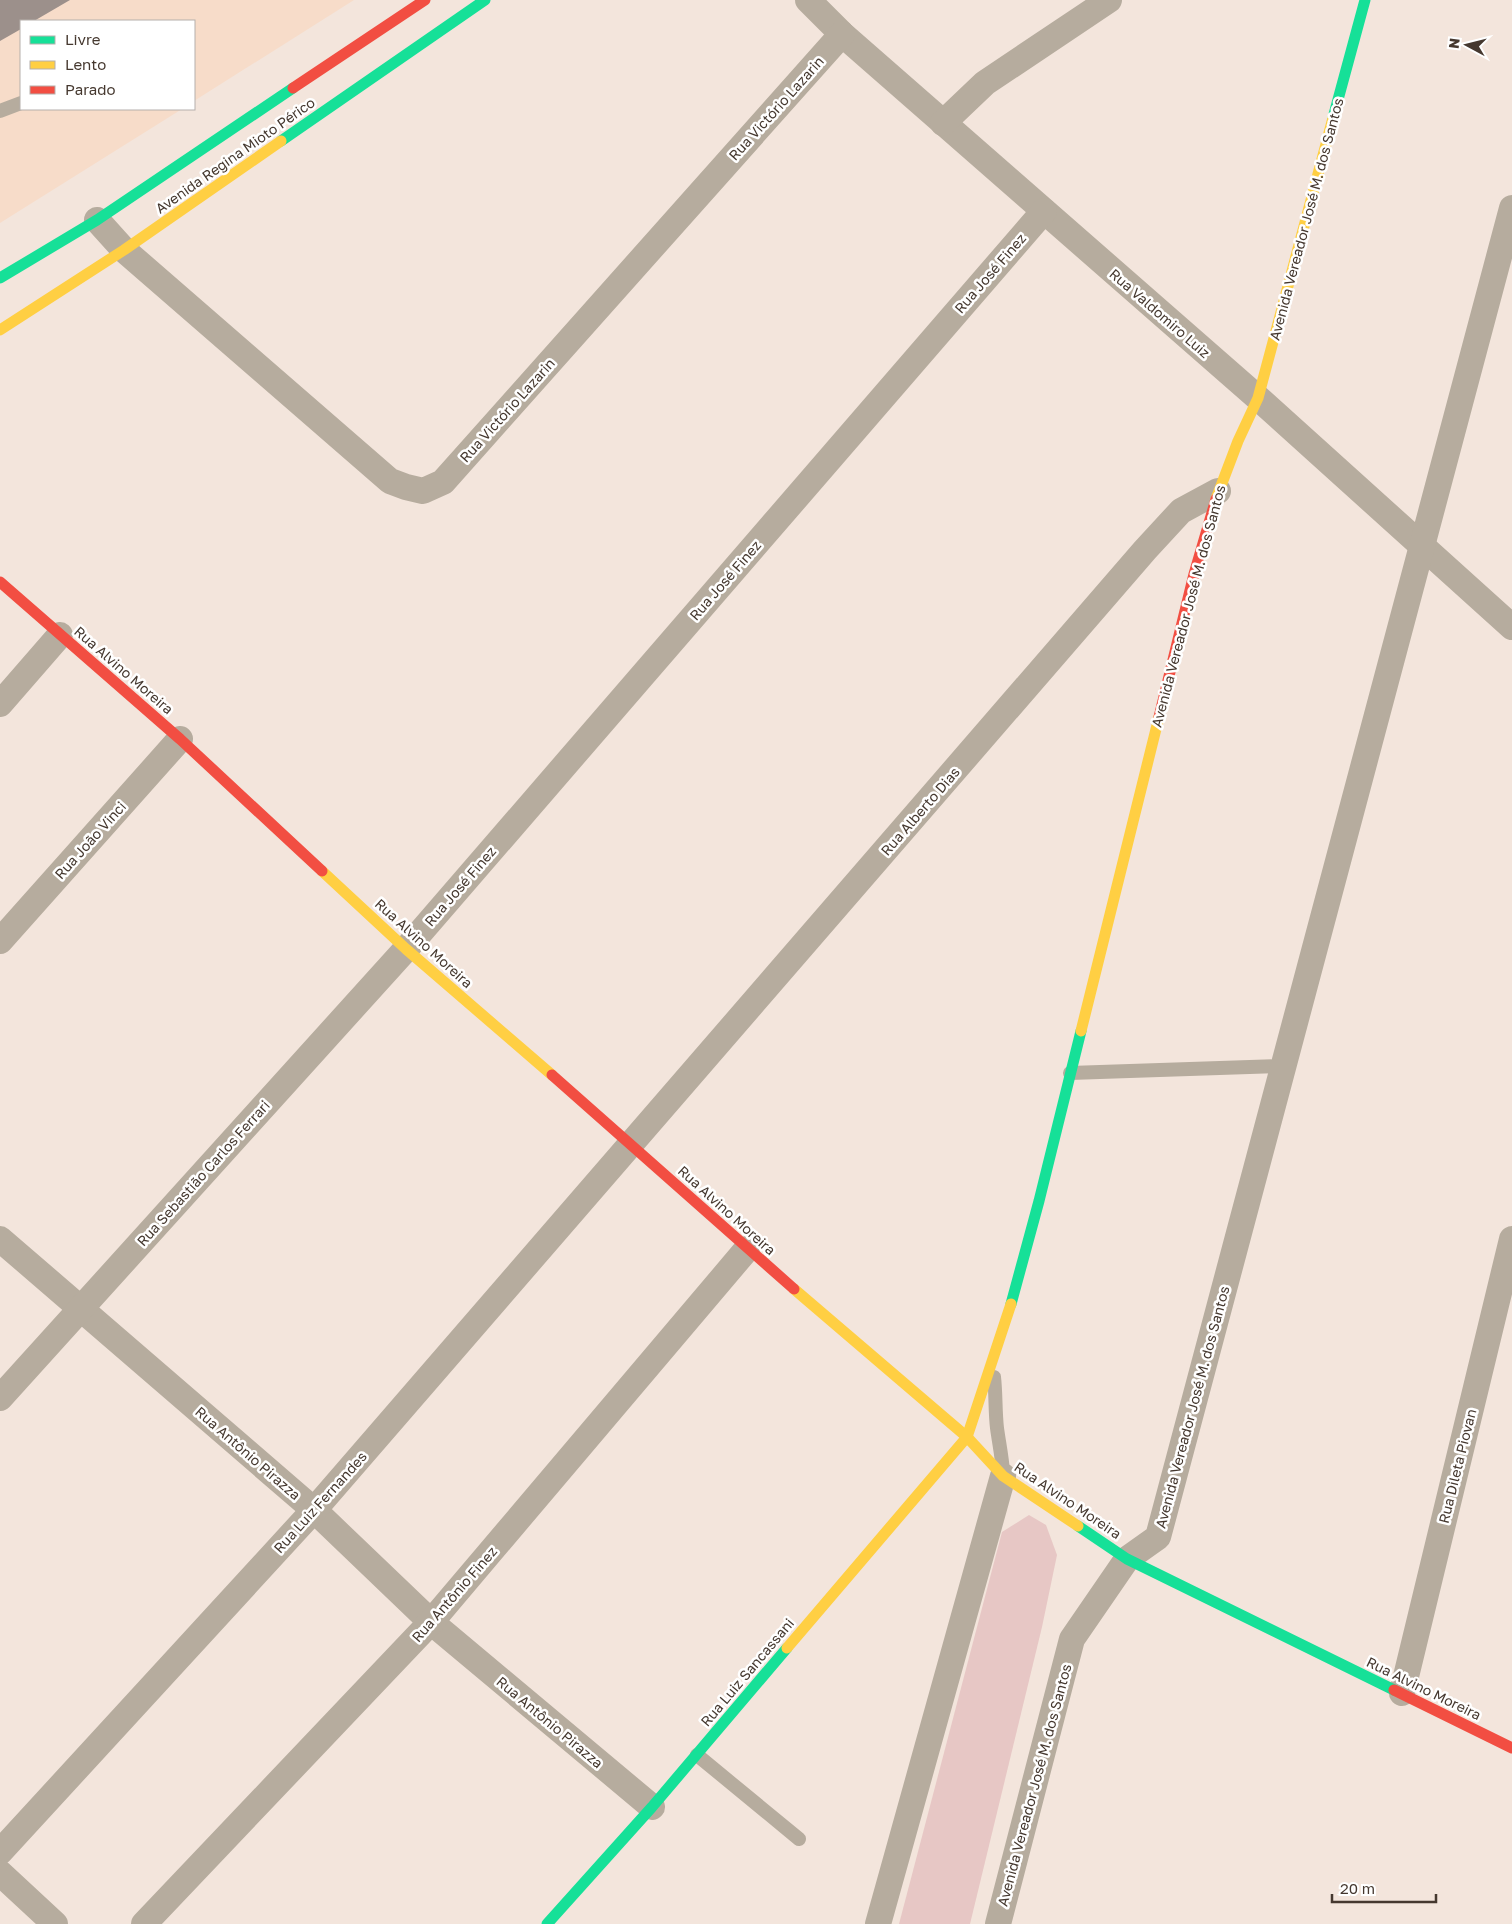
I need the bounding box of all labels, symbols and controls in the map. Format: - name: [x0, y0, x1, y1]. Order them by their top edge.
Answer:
- legend: [20, 20, 195, 110]
- north arrow: [1442, 20, 1492, 70]
- text: Livre: [65, 30, 101, 48]
- text: N: [1445, 37, 1463, 50]
- street label: Rua Victório Lazarin: [725, 53, 827, 163]
- text: Lento: [65, 55, 106, 73]
- text: Parado: [65, 80, 116, 98]
- street label: Avenida Regina Mioto Périco: [152, 93, 318, 217]
- street label: Avenida Vereador José M. dos Santos: [1265, 96, 1347, 342]
- street label: Rua José Finez: [951, 230, 1029, 316]
- street label: Rua Valdomiro Luiz: [1106, 265, 1214, 361]
- street label: Rua Victório Lazarin: [456, 355, 558, 465]
- street label: Avenida Vereador José M. dos Santos: [1147, 483, 1229, 729]
- street label: Rua José Finez: [686, 537, 764, 623]
- street label: Rua Alvino Moreira: [71, 622, 177, 718]
- street label: Rua Alberto Dias: [877, 763, 963, 859]
- street label: Rua João Vinci: [51, 798, 129, 882]
- street label: Rua José Finez: [421, 843, 499, 929]
- street label: Rua Alvino Moreira: [372, 895, 476, 991]
- street label: Rua Sebastião Carlos Ferrari: [133, 1097, 273, 1249]
- street label: Rua Alvino Moreira: [675, 1162, 779, 1258]
- street label: Avenida Vereador José M. dos Santos: [1151, 1284, 1233, 1530]
- street label: Rua Antônio Pirazza: [192, 1403, 304, 1503]
- street label: Rua Dileta Piovan: [1435, 1407, 1479, 1525]
- street label: Rua Luiz Fernandes: [270, 1448, 370, 1556]
- street label: Rua Alvino Moreira: [1011, 1458, 1125, 1542]
- street label: Rua Antônio Finez: [408, 1543, 500, 1645]
- street label: Rua Luiz Sancassani: [697, 1615, 797, 1729]
- street label: Rua Alvino Moreira: [1364, 1653, 1484, 1723]
- street label: Avenida Vereador José M. dos Santos: [993, 1662, 1075, 1908]
- street label: Rua Antônio Pirazza: [493, 1673, 607, 1771]
- scale bar: [1332, 1872, 1436, 1904]
- text: 20 m: [1340, 1879, 1375, 1897]

